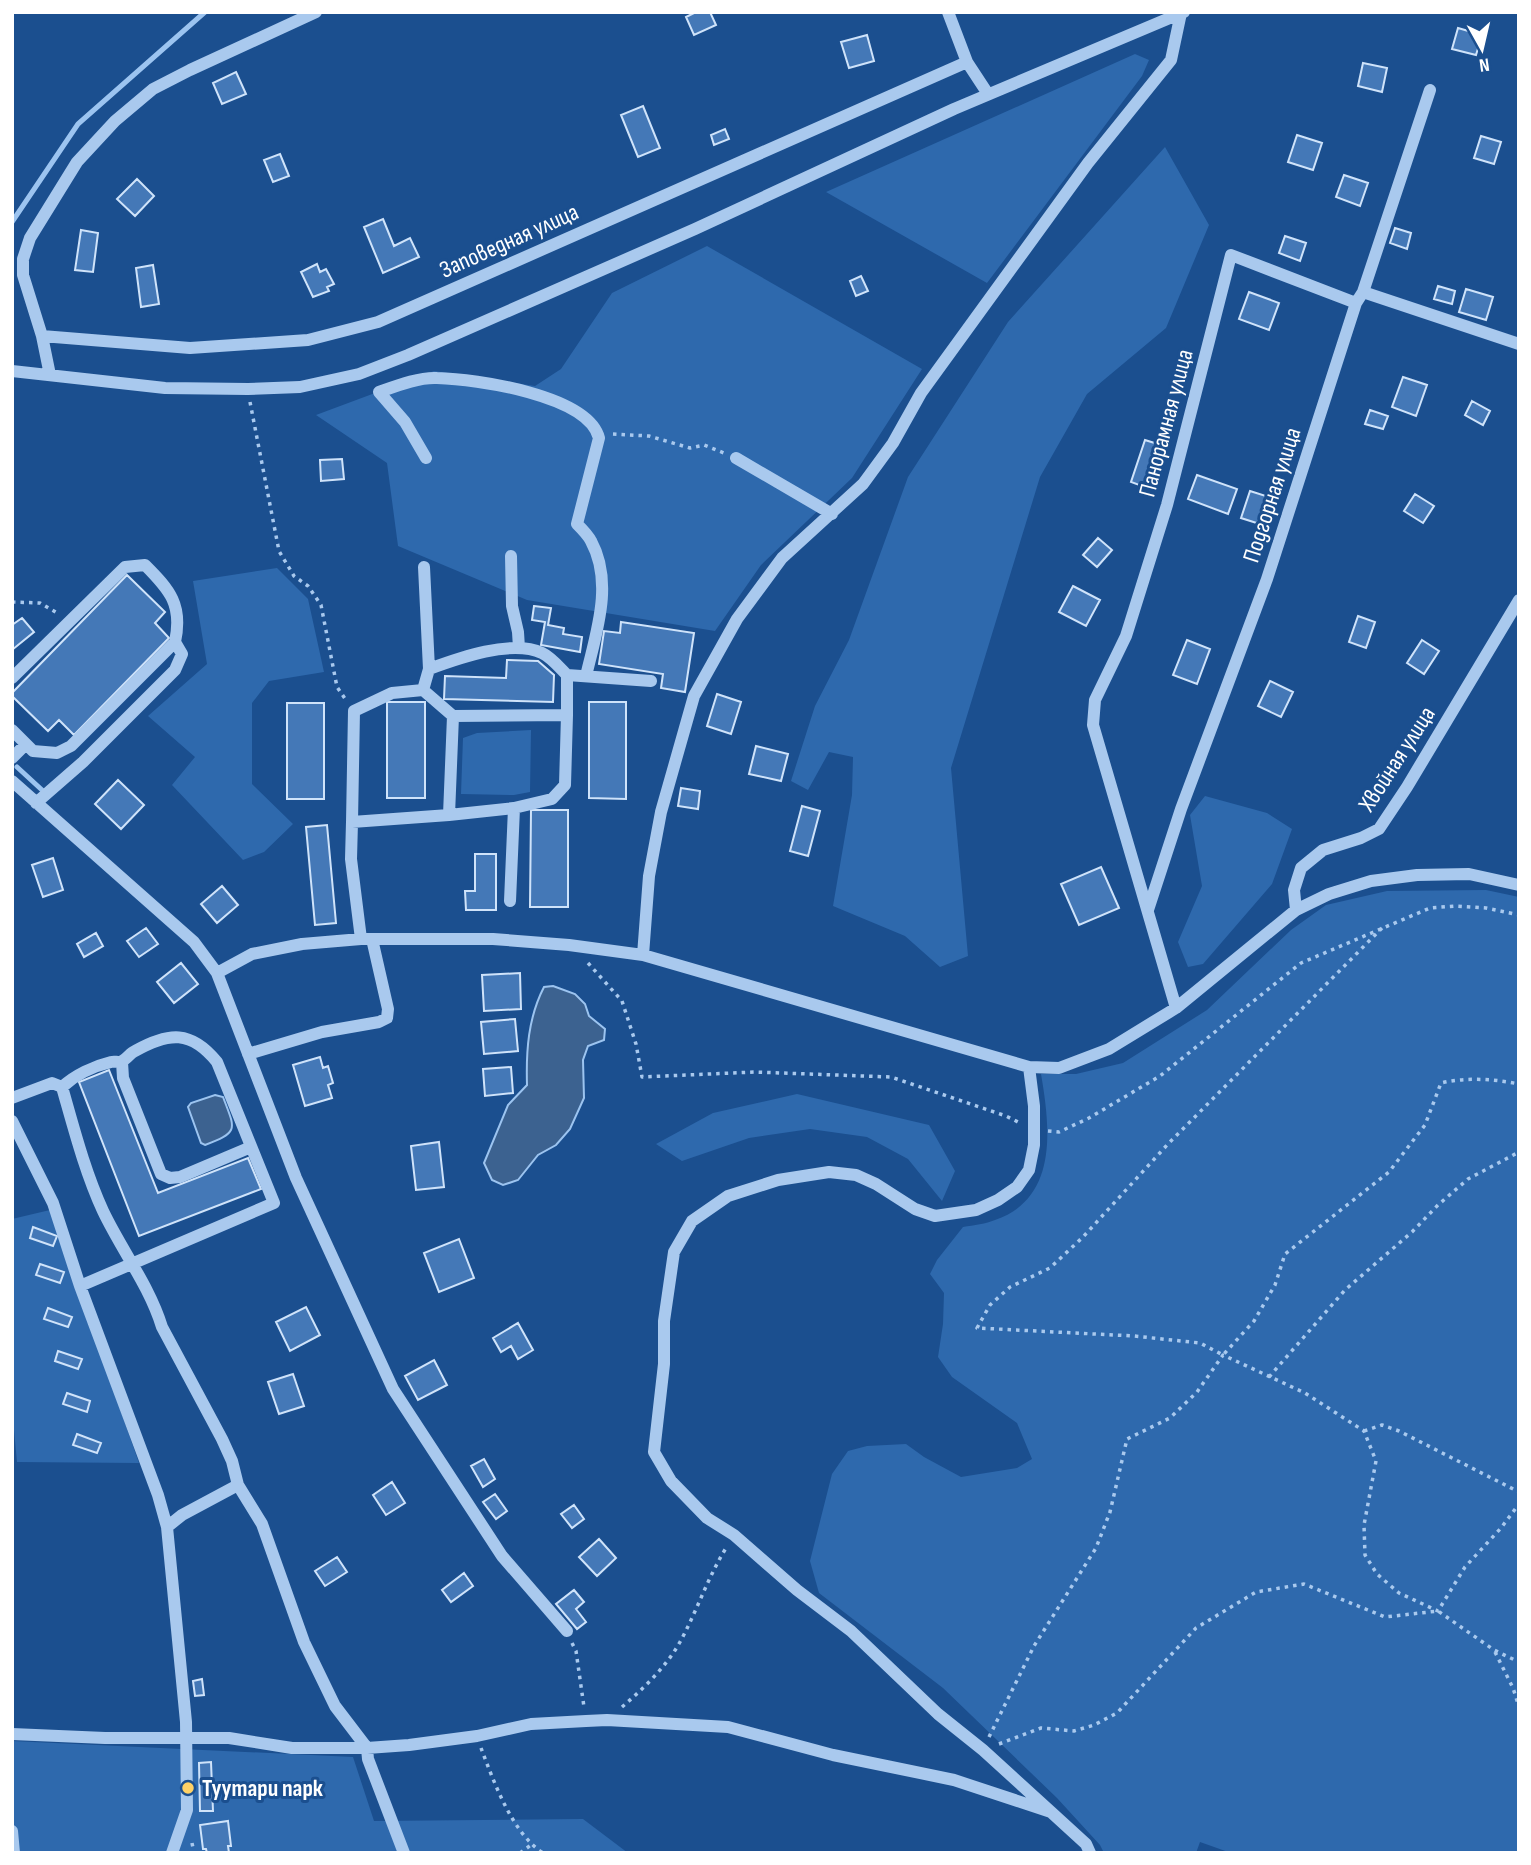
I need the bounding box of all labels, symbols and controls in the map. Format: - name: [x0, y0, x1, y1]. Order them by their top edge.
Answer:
- north arrow: [1447, 14, 1517, 84]
- text: N: [1478, 52, 1491, 76]
- street label: Заповедная улица: [435, 197, 583, 285]
- street label: Панорамная улица: [1132, 346, 1200, 500]
- street label: Подгорная улица: [1237, 424, 1307, 566]
- street label: Хвойная улица: [1352, 701, 1442, 818]
- place label: Туутари парк: [202, 1774, 324, 1803]
- marker: Туутари парк: [180, 1780, 196, 1796]

